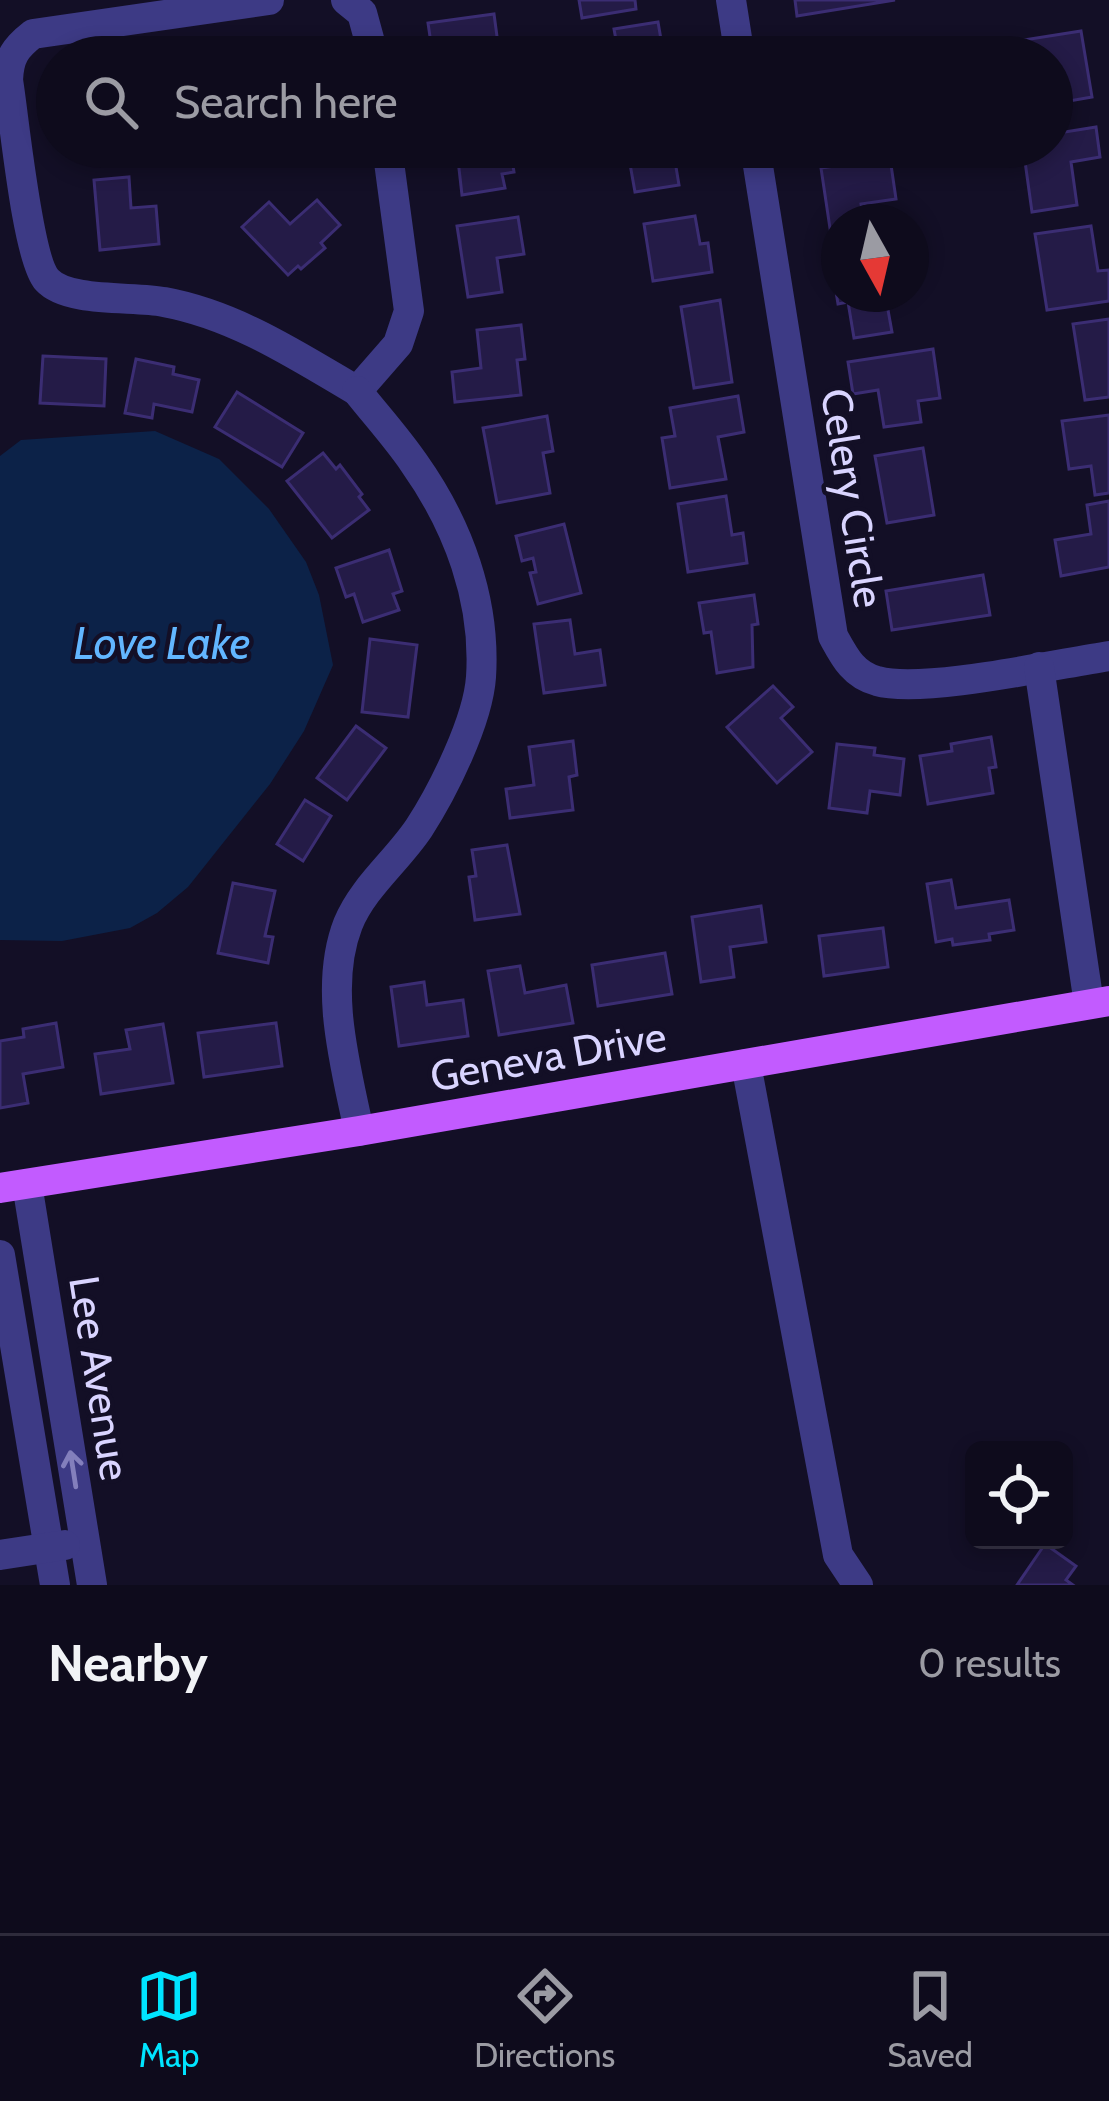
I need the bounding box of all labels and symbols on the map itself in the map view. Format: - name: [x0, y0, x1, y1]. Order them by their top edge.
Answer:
- north arrow: [821, 204, 929, 312]
- street label: Celery Circle: [810, 385, 896, 611]
- water label: Love Lake: [74, 616, 250, 670]
- street label: Geneva Drive: [426, 1010, 670, 1102]
- street label: Lee Avenue: [58, 1272, 142, 1484]
- one-way arrow: [61, 1451, 84, 1490]

